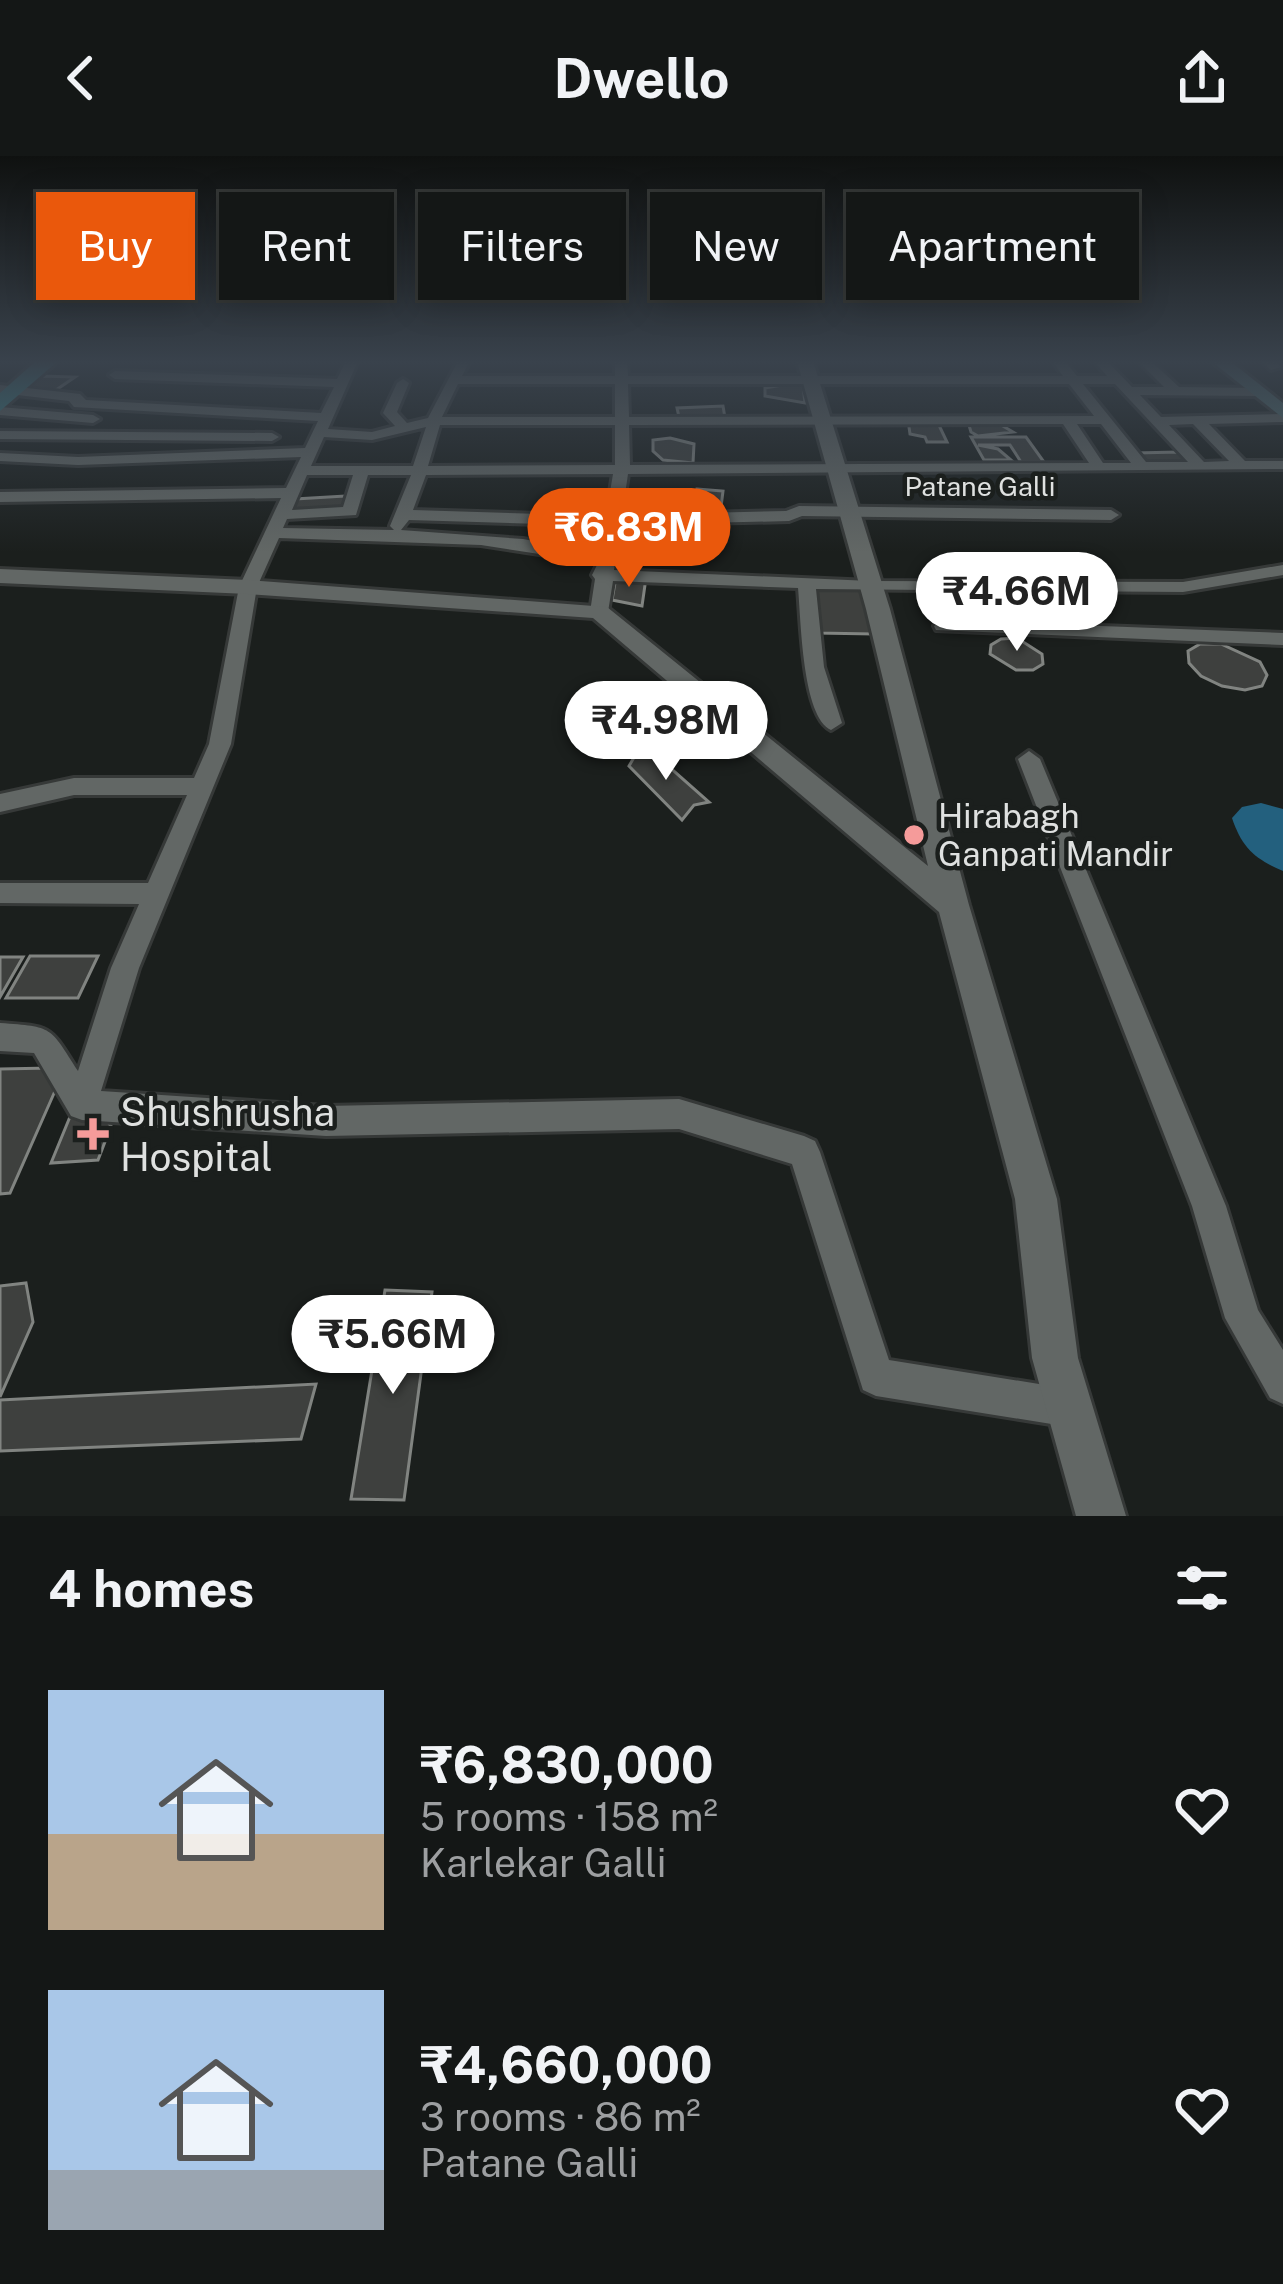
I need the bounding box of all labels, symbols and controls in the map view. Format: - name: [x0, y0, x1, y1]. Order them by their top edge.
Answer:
- icon: back: [48, 45, 114, 111]
- icon: share: [1169, 45, 1235, 111]
- text: Dwello: [554, 47, 729, 110]
- chip: Buy: [36, 192, 195, 300]
- chip: Rent: [219, 192, 394, 300]
- chip: Filters: [418, 192, 626, 300]
- chip: New: [650, 192, 822, 300]
- chip: Apartment: [846, 192, 1139, 300]
- street label: Patane Galli: [904, 470, 1056, 502]
- pin: ₹6.83M: [531, 488, 727, 590]
- text: ₹6.83M: [554, 504, 704, 550]
- pin: ₹4.66M: [919, 552, 1115, 654]
- text: ₹4.66M: [943, 568, 1091, 614]
- pin: ₹4.98M: [568, 681, 764, 783]
- text: ₹4.98M: [592, 697, 740, 743]
- place label: Hirabagh Ganpati Mandir: [938, 797, 1173, 873]
- marker: Hirabagh Ganpati Mandir: [901, 822, 927, 848]
- place label: Shushrusha Hospital: [120, 1089, 335, 1180]
- marker: Shushrusha Hospital: [77, 1118, 109, 1150]
- pin: ₹5.66M: [295, 1295, 491, 1397]
- text: ₹5.66M: [318, 1311, 468, 1357]
- icon: filters: [1169, 1555, 1235, 1621]
- text: 4 homes: [48, 1559, 254, 1618]
- text: ₹6,830,000: [420, 1735, 714, 1794]
- icon: home: [144, 1738, 288, 1882]
- icon: heart: [1169, 1777, 1235, 1843]
- text: 5 rooms · 158 m²: [420, 1794, 718, 1840]
- text: Karlekar Galli: [420, 1840, 666, 1886]
- text: ₹4,660,000: [420, 2035, 713, 2094]
- icon: home: [144, 2038, 288, 2182]
- icon: heart: [1169, 2077, 1235, 2143]
- text: 3 rooms · 86 m²: [420, 2094, 701, 2140]
- text: Patane Galli: [420, 2140, 638, 2186]

